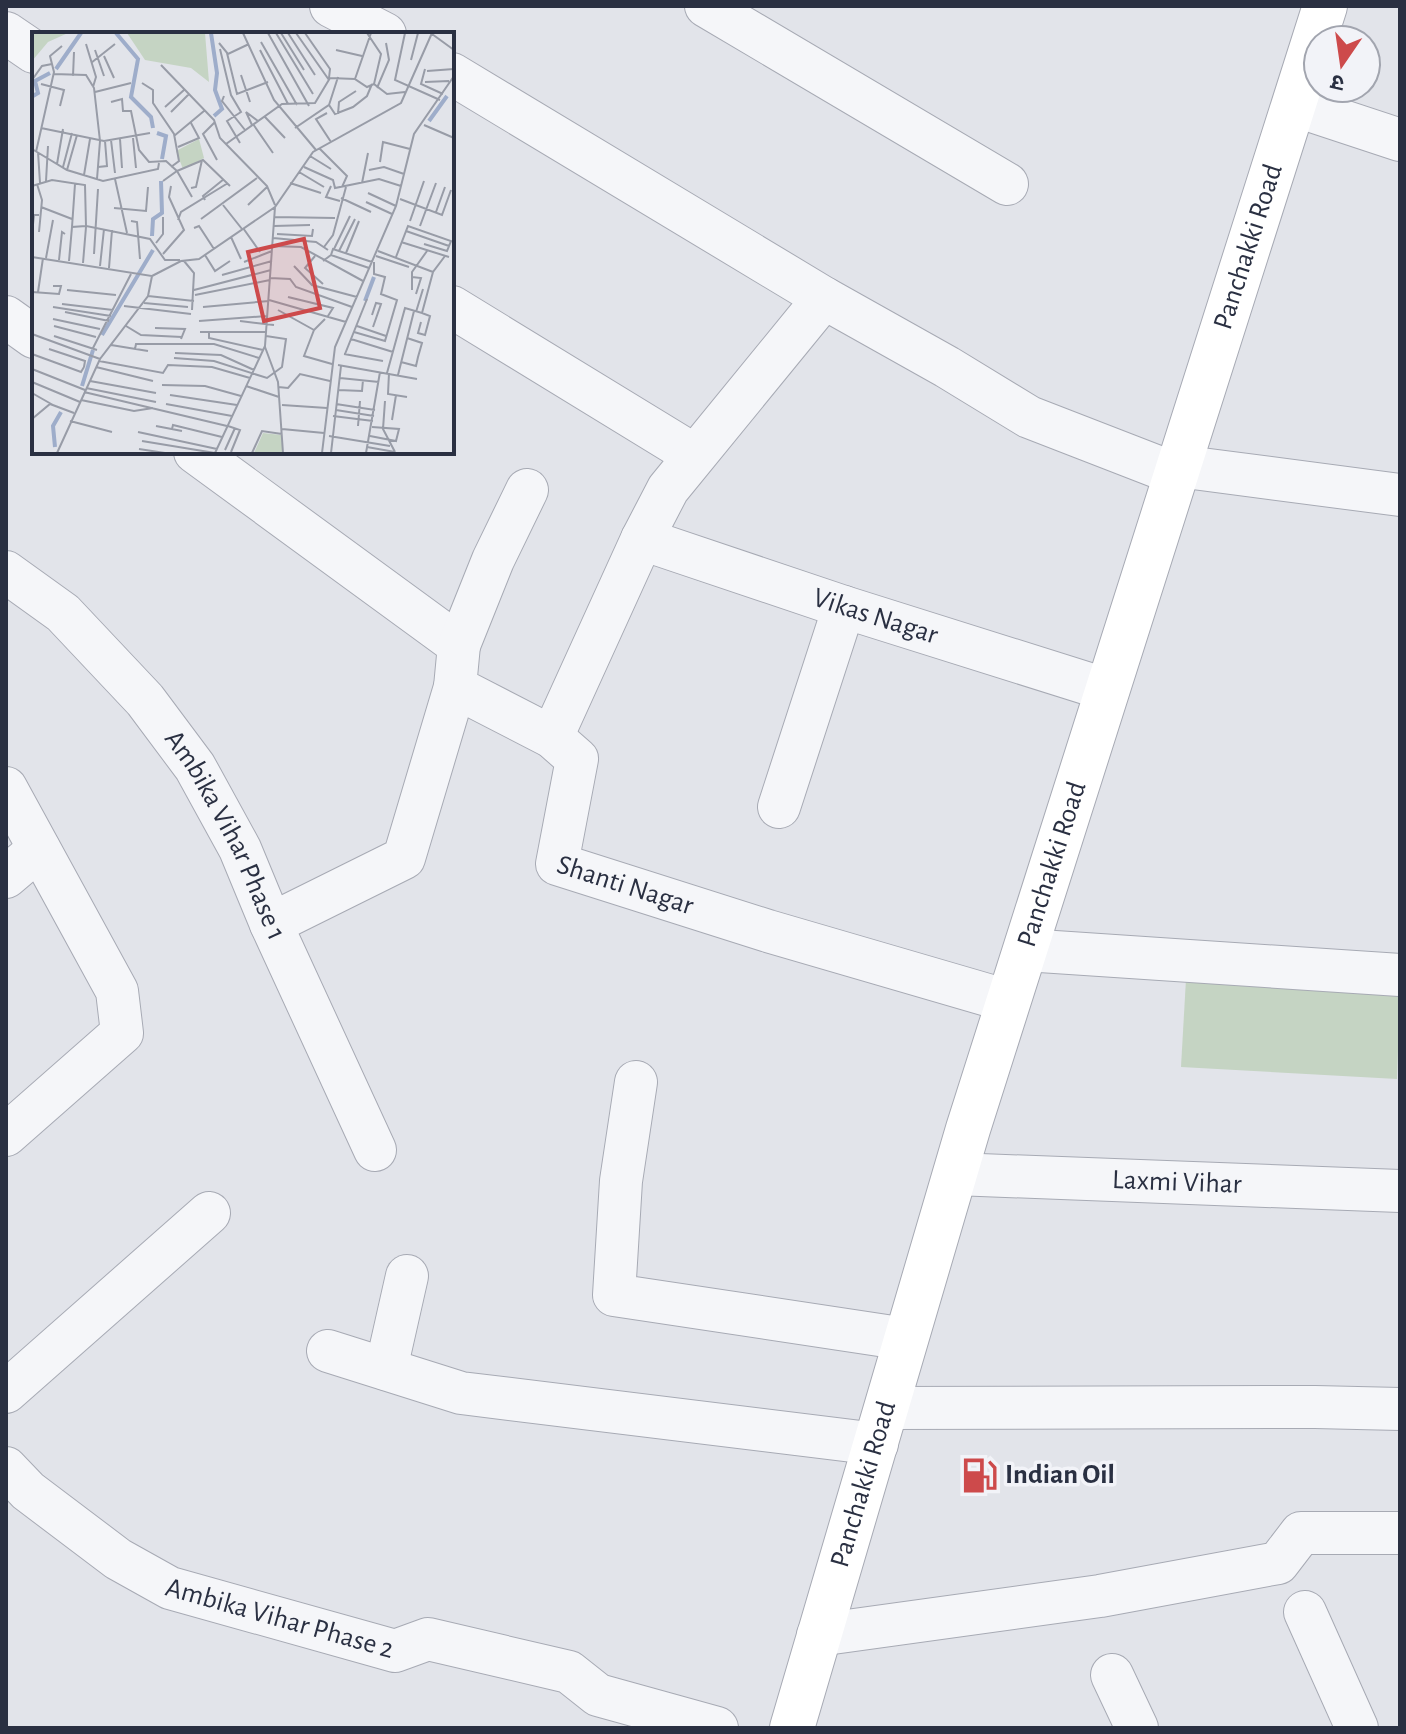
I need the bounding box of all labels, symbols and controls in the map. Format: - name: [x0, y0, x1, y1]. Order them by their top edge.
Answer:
- north arrow: [1302, 24, 1382, 104]
- inset map: [32, 32, 454, 454]
- text: उ: [1328, 70, 1346, 95]
- street label: Panchakki Road: [1209, 161, 1288, 333]
- street label: Vikas Nagar: [809, 584, 941, 650]
- street label: Ambika Vihar Phase 1: [159, 725, 290, 945]
- street label: Panchakki Road: [1013, 778, 1092, 951]
- street label: Shanti Nagar: [553, 851, 697, 920]
- street label: Laxmi Vihar: [1112, 1166, 1242, 1199]
- street label: Panchakki Road: [826, 1398, 901, 1571]
- fuel station icon: Indian Oil: [960, 1456, 998, 1494]
- place label: Indian Oil: [1005, 1461, 1115, 1489]
- street label: Ambika Vihar Phase 2: [162, 1573, 397, 1664]

